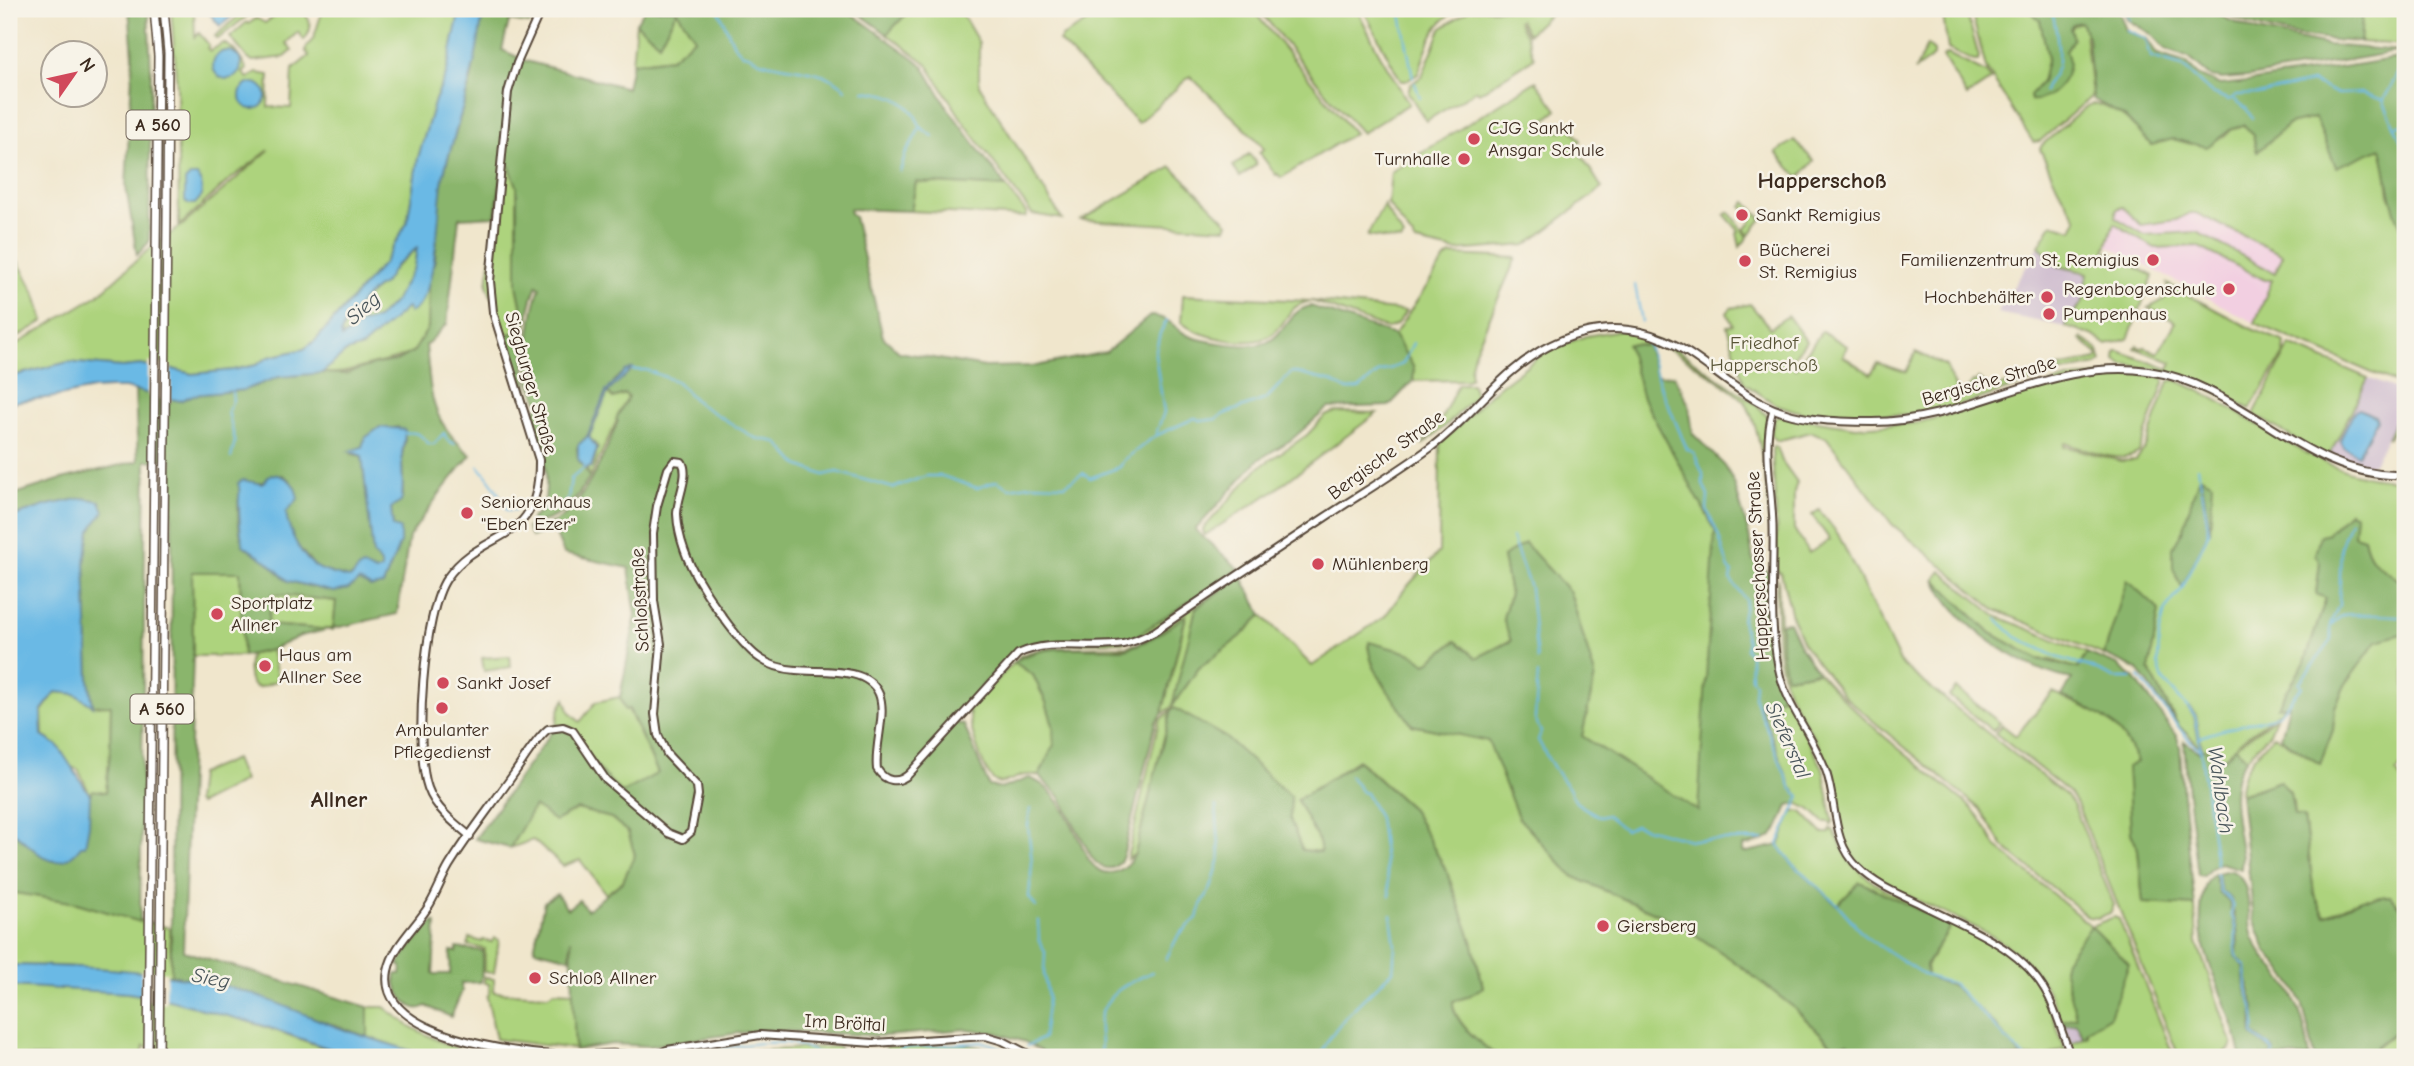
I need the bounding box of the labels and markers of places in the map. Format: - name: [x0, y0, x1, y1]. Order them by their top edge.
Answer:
- place label: CJG Sankt Ansgar Schule: [1488, 117, 1604, 161]
- marker: CJG Sankt Ansgar Schule: [1466, 131, 1482, 147]
- place label: Turnhalle: [1374, 148, 1450, 170]
- marker: Turnhalle: [1456, 151, 1472, 167]
- place label: Sankt Remigius: [1756, 204, 1881, 226]
- marker: Sankt Remigius: [1734, 207, 1750, 223]
- place label: Bücherei St. Remigius: [1759, 239, 1857, 283]
- place label: Familienzentrum St. Remigius: [1900, 249, 2139, 271]
- marker: Familienzentrum St. Remigius: [2145, 252, 2161, 268]
- marker: Bücherei St. Remigius: [1737, 253, 1753, 269]
- place label: Regenbogenschule: [2063, 278, 2215, 300]
- marker: Regenbogenschule: [2221, 281, 2237, 297]
- place label: Hochbehälter: [1924, 286, 2033, 308]
- marker: Hochbehälter: [2039, 289, 2055, 305]
- place label: Pumpenhaus: [2063, 303, 2167, 325]
- marker: Pumpenhaus: [2041, 306, 2057, 322]
- place label: Seniorenhaus "Eben Ezer": [481, 491, 591, 535]
- marker: Seniorenhaus "Eben Ezer": [459, 505, 475, 521]
- place label: Mühlenberg: [1332, 553, 1429, 575]
- marker: Mühlenberg: [1310, 556, 1326, 572]
- place label: Sportplatz Allner: [231, 592, 312, 636]
- marker: Sportplatz Allner: [209, 606, 225, 622]
- place label: Haus am Allner See: [279, 644, 362, 688]
- marker: Haus am Allner See: [257, 658, 273, 674]
- place label: Sankt Josef: [457, 672, 552, 694]
- marker: Sankt Josef: [435, 675, 451, 691]
- marker: Ambulanter Pflegedienst: [434, 700, 450, 716]
- place label: Ambulanter Pflegedienst: [394, 719, 491, 763]
- place label: Giersberg: [1617, 915, 1697, 937]
- marker: Giersberg: [1595, 918, 1611, 934]
- place label: Schloß Allner: [549, 967, 657, 989]
- marker: Schloß Allner: [527, 970, 543, 986]

